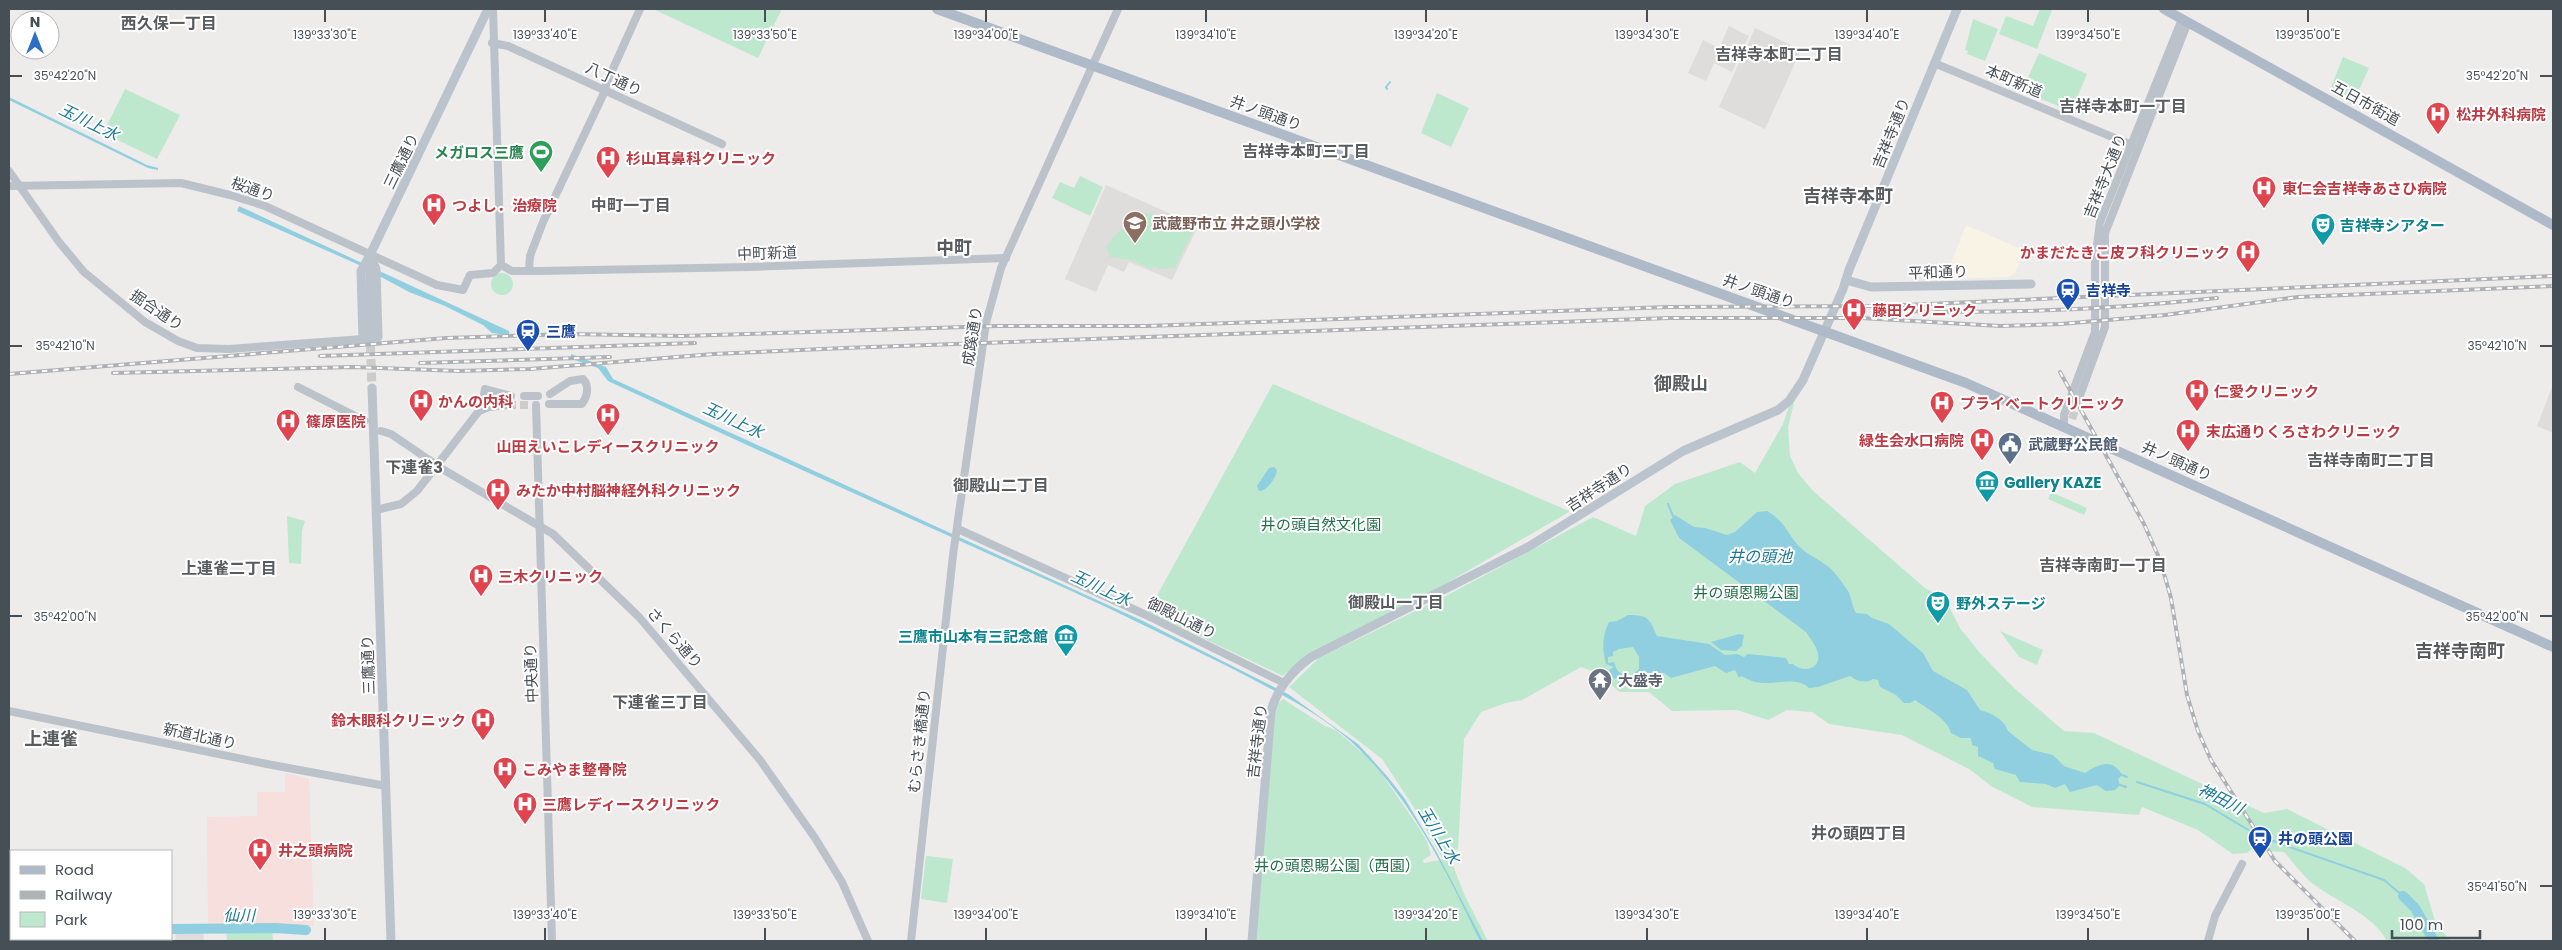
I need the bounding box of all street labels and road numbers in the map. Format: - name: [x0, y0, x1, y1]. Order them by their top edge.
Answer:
- street label: 八丁通り: [582, 57, 646, 101]
- street label: 本町新道: [1982, 60, 2046, 102]
- street label: 五日市街道: [2328, 76, 2404, 130]
- street label: 井ノ頭通り: [1227, 90, 1305, 136]
- street label: 吉祥寺通り: [1867, 94, 1915, 172]
- street label: 三鷹通り: [378, 129, 424, 193]
- street label: 吉祥寺大通り: [2078, 130, 2132, 222]
- street label: 桜通り: [228, 172, 278, 206]
- street label: 中町新道: [737, 241, 797, 265]
- street label: 平和通り: [1908, 260, 1968, 284]
- street label: 井ノ頭通り: [1720, 269, 1798, 313]
- street label: 掘合通り: [126, 285, 188, 335]
- street label: 成蹊通り: [957, 305, 987, 367]
- street label: 井ノ頭通り: [2138, 436, 2216, 486]
- street label: 吉祥寺通り: [1562, 458, 1636, 516]
- street label: 御殿山通り: [1144, 592, 1220, 644]
- street label: さくら通り: [642, 603, 708, 673]
- street label: 三鷹通り: [356, 635, 380, 695]
- street label: 中央通り: [519, 643, 543, 703]
- street label: むらさき橋通り: [903, 688, 935, 794]
- street label: 吉祥寺通り: [1242, 702, 1272, 780]
- street label: 新道北通り: [161, 718, 239, 754]

